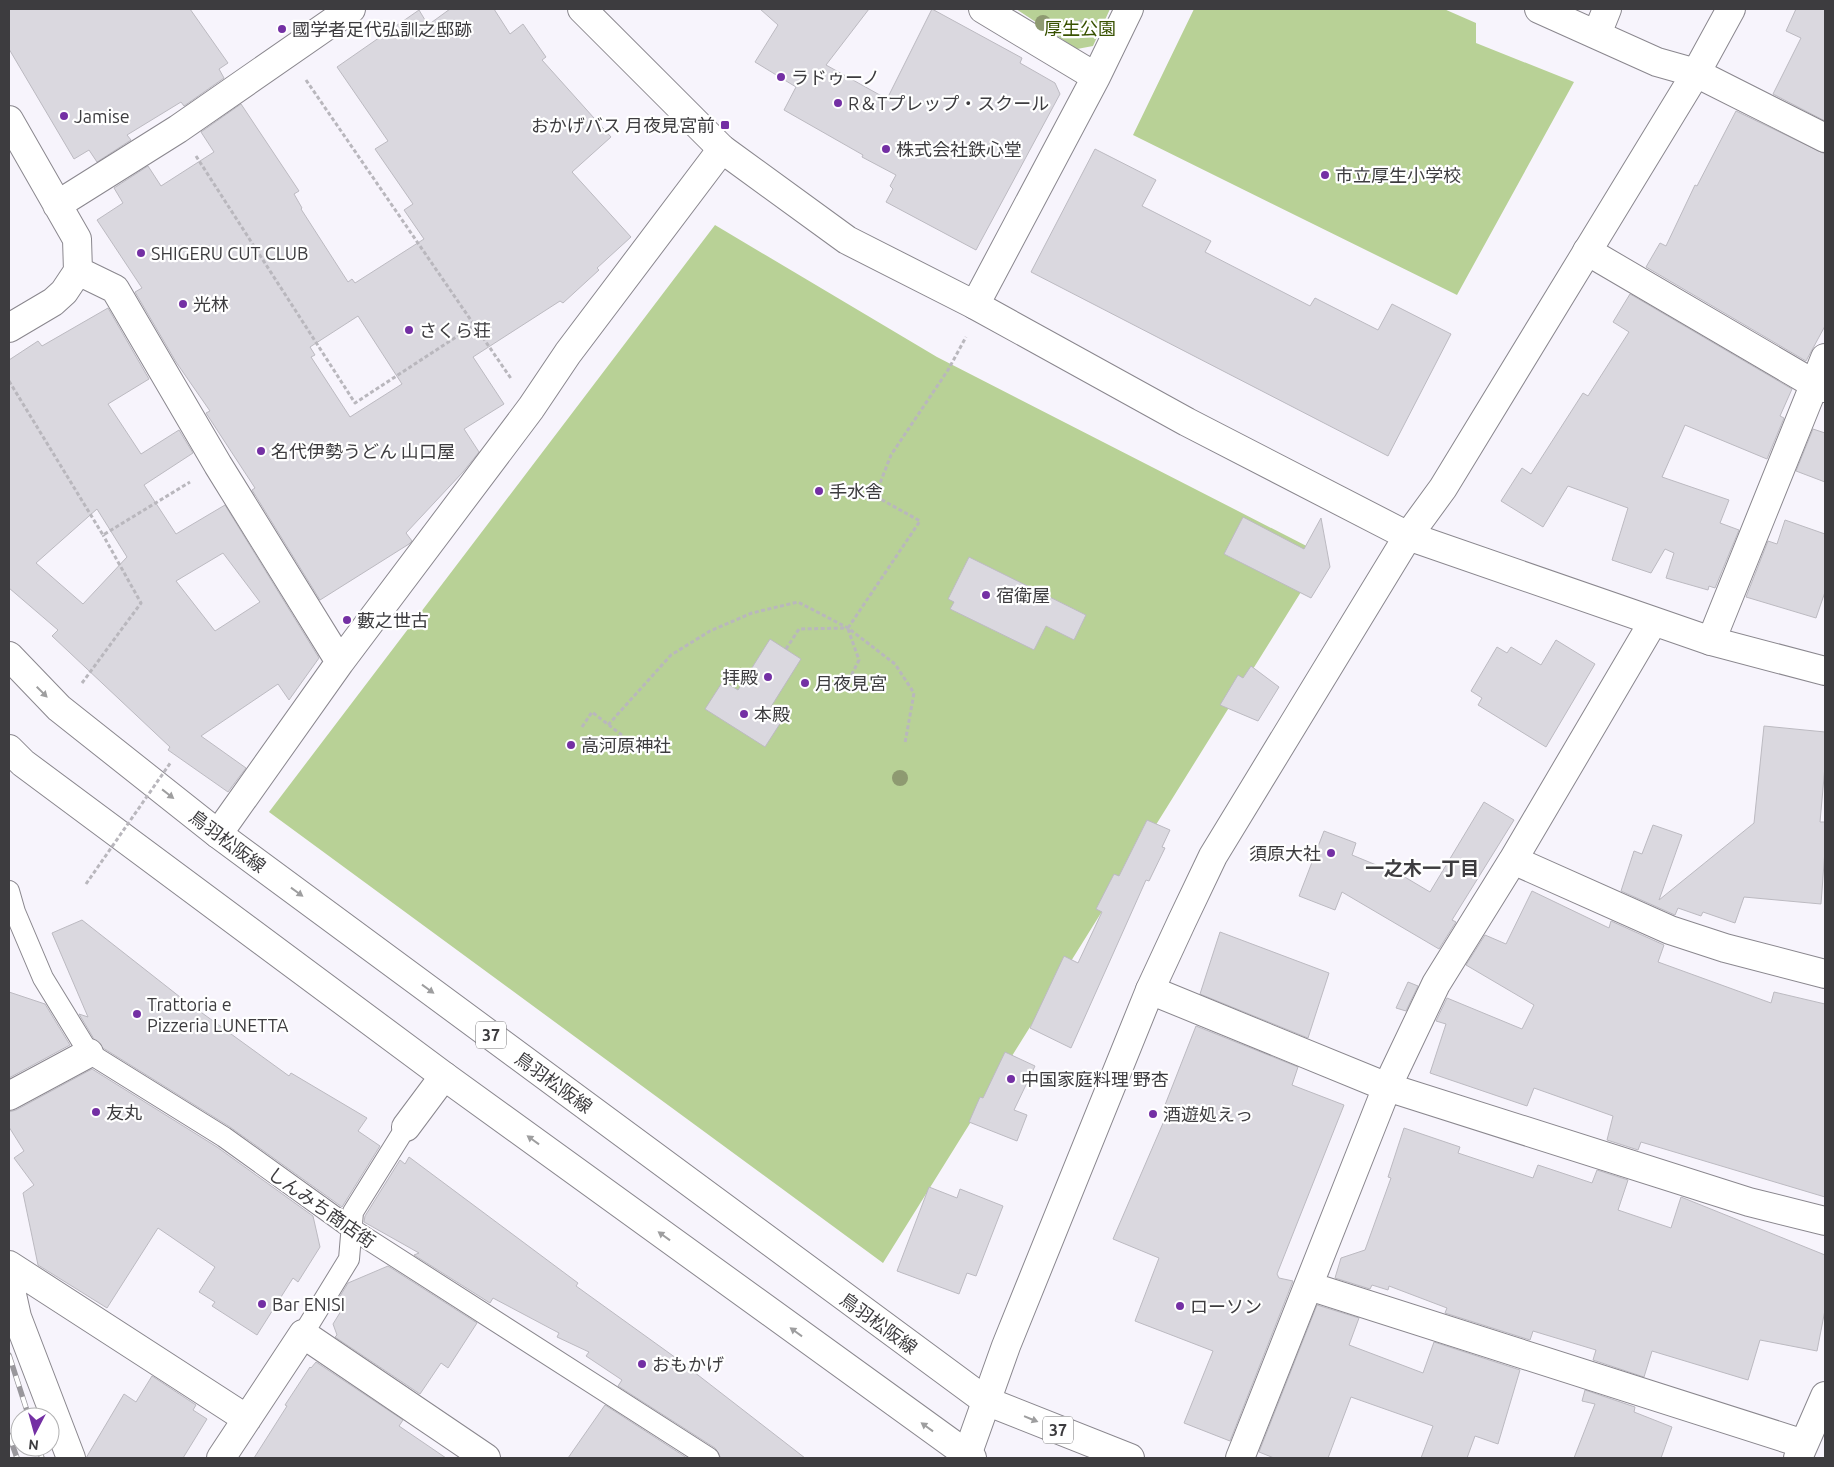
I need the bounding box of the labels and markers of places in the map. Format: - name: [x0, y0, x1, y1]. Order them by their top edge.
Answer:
- place label: 國学者足代弘訓之邸跡: [292, 19, 472, 39]
- marker: 國学者足代弘訓之邸跡: [276, 23, 288, 35]
- place label: ラドゥーノ: [791, 67, 880, 87]
- marker: ラドゥーノ: [775, 71, 787, 83]
- place label: R＆Tプレップ・スクール: [848, 93, 1049, 113]
- marker: R＆Tプレップ・スクール: [832, 97, 844, 109]
- place label: Jamise: [74, 106, 130, 126]
- marker: Jamise: [58, 110, 70, 122]
- place label: おかげバス 月夜見宮前: [531, 115, 715, 135]
- marker: おかげバス 月夜見宮前: [719, 119, 731, 131]
- place label: 株式会社鉄心堂: [896, 139, 1022, 159]
- marker: 株式会社鉄心堂: [880, 143, 892, 155]
- place label: 市立厚生小学校: [1335, 165, 1461, 185]
- marker: 市立厚生小学校: [1319, 169, 1331, 181]
- place label: SHIGERU CUT CLUB: [151, 243, 309, 263]
- marker: SHIGERU CUT CLUB: [135, 247, 147, 259]
- place label: 光林: [193, 294, 229, 314]
- marker: 光林: [177, 298, 189, 310]
- place label: さくら荘: [419, 320, 491, 340]
- marker: さくら荘: [403, 324, 415, 336]
- place label: 名代伊勢うどん 山口屋: [271, 441, 455, 461]
- marker: 名代伊勢うどん 山口屋: [255, 445, 267, 457]
- place label: 手水舎: [829, 481, 883, 501]
- marker: 手水舎: [813, 485, 825, 497]
- place label: 宿衛屋: [996, 585, 1050, 605]
- marker: 宿衛屋: [980, 589, 992, 601]
- place label: 藪之世古: [357, 610, 429, 630]
- marker: 藪之世古: [341, 614, 353, 626]
- place label: 拝殿: [722, 667, 758, 687]
- marker: 拝殿: [762, 671, 774, 683]
- place label: 月夜見宮: [815, 673, 887, 693]
- marker: 月夜見宮: [799, 677, 811, 689]
- place label: 本殿: [754, 704, 790, 724]
- marker: 本殿: [738, 708, 750, 720]
- place label: 高河原神社: [581, 735, 671, 755]
- marker: 高河原神社: [565, 739, 577, 751]
- place label: 須原大社: [1249, 843, 1321, 863]
- marker: 須原大社: [1325, 847, 1337, 859]
- place label: Trattoria e Pizzeria LUNETTA: [147, 994, 289, 1035]
- marker: Trattoria e Pizzeria LUNETTA: [131, 1008, 143, 1020]
- place label: 中国家庭料理 野杏: [1021, 1069, 1169, 1089]
- marker: 中国家庭料理 野杏: [1005, 1073, 1017, 1085]
- place label: 友丸: [106, 1102, 142, 1122]
- place label: 酒遊処えっ: [1163, 1104, 1253, 1124]
- marker: 友丸: [90, 1106, 102, 1118]
- marker: 酒遊処えっ: [1147, 1108, 1159, 1120]
- place label: Bar ENISI: [272, 1294, 345, 1314]
- place label: ローソン: [1190, 1296, 1262, 1316]
- marker: Bar ENISI: [256, 1298, 268, 1310]
- marker: ローソン: [1174, 1300, 1186, 1312]
- place label: おもかげ: [652, 1354, 724, 1374]
- marker: おもかげ: [636, 1358, 648, 1370]

